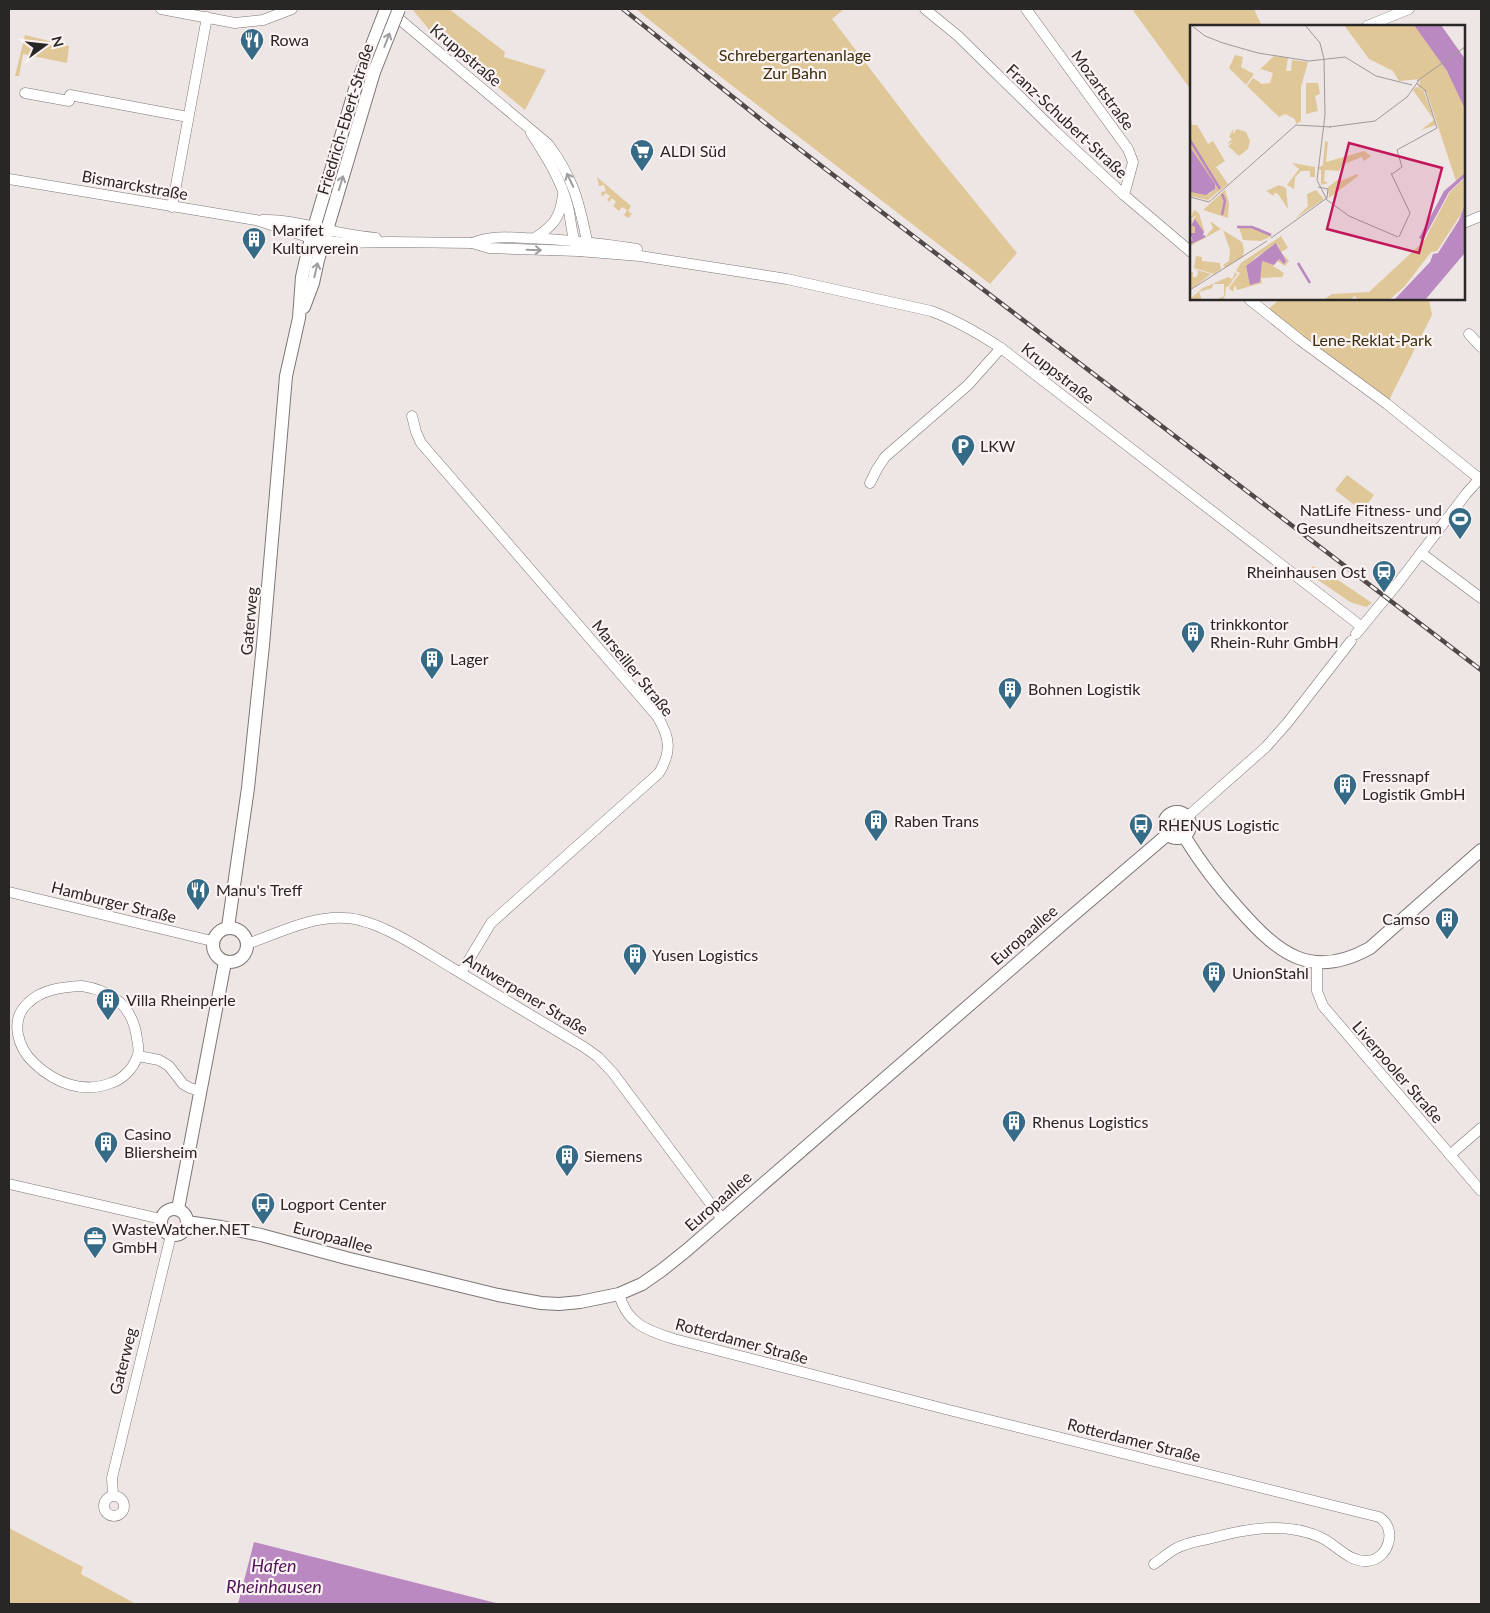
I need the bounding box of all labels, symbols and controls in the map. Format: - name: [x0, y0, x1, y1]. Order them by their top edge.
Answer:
- street label: Kruppstraße: [427, 19, 506, 90]
- north arrow: [20, 20, 70, 70]
- inset map: [1190, 25, 1465, 300]
- restaurant icon: Rowa: [239, 27, 265, 61]
- place label: Rowa: [270, 30, 309, 49]
- one-way arrow: [383, 33, 392, 48]
- text: N: [48, 34, 68, 49]
- street label: Friedrich-Ebert-Straße: [312, 41, 377, 197]
- park label: Schrebergartenanlage Zur Bahn: [719, 45, 871, 82]
- street label: Mozartstraße: [1068, 46, 1139, 133]
- street label: Franz-Schubert-Straße: [1003, 60, 1132, 182]
- supermarket icon: ALDI Süd: [629, 138, 655, 172]
- place label: ALDI Süd: [660, 141, 726, 160]
- street label: Bismarckstraße: [81, 166, 190, 203]
- one-way arrow: [565, 173, 575, 188]
- one-way arrow: [337, 176, 347, 192]
- place label: Marifet Kulturverein: [272, 220, 359, 257]
- building icon: Marifet Kulturverein: [241, 226, 267, 260]
- one-way arrow: [525, 245, 541, 254]
- one-way arrow: [312, 262, 321, 278]
- park label: Lene-Reklat-Park: [1312, 330, 1433, 349]
- street label: Kruppstraße: [1018, 338, 1099, 407]
- parking icon: LKW: [950, 433, 976, 467]
- place label: LKW: [980, 436, 1016, 455]
- place label: NatLife Fitness- und Gesundheitszentrum: [1296, 500, 1442, 537]
- sports icon: NatLife Fitness- und Gesundheitszentrum: [1447, 506, 1473, 540]
- station icon: Rheinhausen Ost: [1371, 559, 1397, 593]
- place label: Rheinhausen Ost: [1246, 562, 1366, 581]
- street label: Gaterweg: [236, 586, 261, 656]
- place label: trinkkontor Rhein-Ruhr GmbH: [1210, 614, 1339, 651]
- street label: Marseiller Straße: [589, 616, 678, 720]
- building icon: trinkkontor Rhein-Ruhr GmbH: [1180, 620, 1206, 654]
- building icon: Lager: [419, 646, 445, 680]
- place label: Lager: [450, 649, 489, 668]
- building icon: Bohnen Logistik: [997, 676, 1023, 710]
- place label: Bohnen Logistik: [1028, 679, 1141, 698]
- place label: Fressnapf Logistik GmbH: [1362, 766, 1466, 803]
- building icon: Fressnapf Logistik GmbH: [1332, 772, 1358, 806]
- building icon: Raben Trans: [863, 808, 889, 842]
- place label: Raben Trans: [894, 811, 979, 830]
- bus stop icon: RHENUS Logistic: [1128, 812, 1154, 846]
- place label: RHENUS Logistic: [1158, 815, 1280, 834]
- street label: Hamburger Straße: [50, 877, 179, 926]
- restaurant icon: Manu's Treff: [185, 877, 211, 911]
- place label: Manu's Treff: [216, 880, 303, 899]
- street label: Europaallee: [987, 901, 1061, 969]
- building icon: Camso: [1434, 906, 1460, 940]
- place label: Camso: [1382, 909, 1430, 928]
- building icon: Yusen Logistics: [622, 942, 648, 976]
- place label: Yusen Logistics: [652, 945, 758, 964]
- street label: Antwerpener Straße: [461, 949, 592, 1038]
- building icon: UnionStahl: [1201, 960, 1227, 994]
- place label: UnionStahl: [1232, 963, 1309, 982]
- building icon: Villa Rheinperle: [95, 987, 121, 1021]
- place label: Villa Rheinperle: [126, 990, 236, 1009]
- street label: Liverpooler Straße: [1349, 1017, 1448, 1126]
- building icon: Rhenus Logistics: [1001, 1109, 1027, 1143]
- place label: Rhenus Logistics: [1032, 1112, 1148, 1131]
- place label: Casino Bliersheim: [124, 1124, 197, 1161]
- building icon: Casino Bliersheim: [93, 1130, 119, 1164]
- building icon: Siemens: [554, 1143, 580, 1177]
- place label: Siemens: [584, 1146, 642, 1165]
- street label: Europaallee: [681, 1167, 755, 1235]
- bus stop icon: Logport Center: [250, 1191, 276, 1225]
- place label: Logport Center: [280, 1194, 387, 1213]
- street label: Europaallee: [291, 1217, 375, 1256]
- place label: WasteWatcher.NET GmbH: [112, 1219, 250, 1256]
- office icon: WasteWatcher.NET GmbH: [82, 1225, 108, 1259]
- street label: Rotterdamer Straße: [674, 1314, 811, 1367]
- street label: Gaterweg: [105, 1325, 140, 1397]
- street label: Rotterdamer Straße: [1065, 1414, 1203, 1465]
- water label: Hafen Rheinhausen: [226, 1554, 322, 1597]

